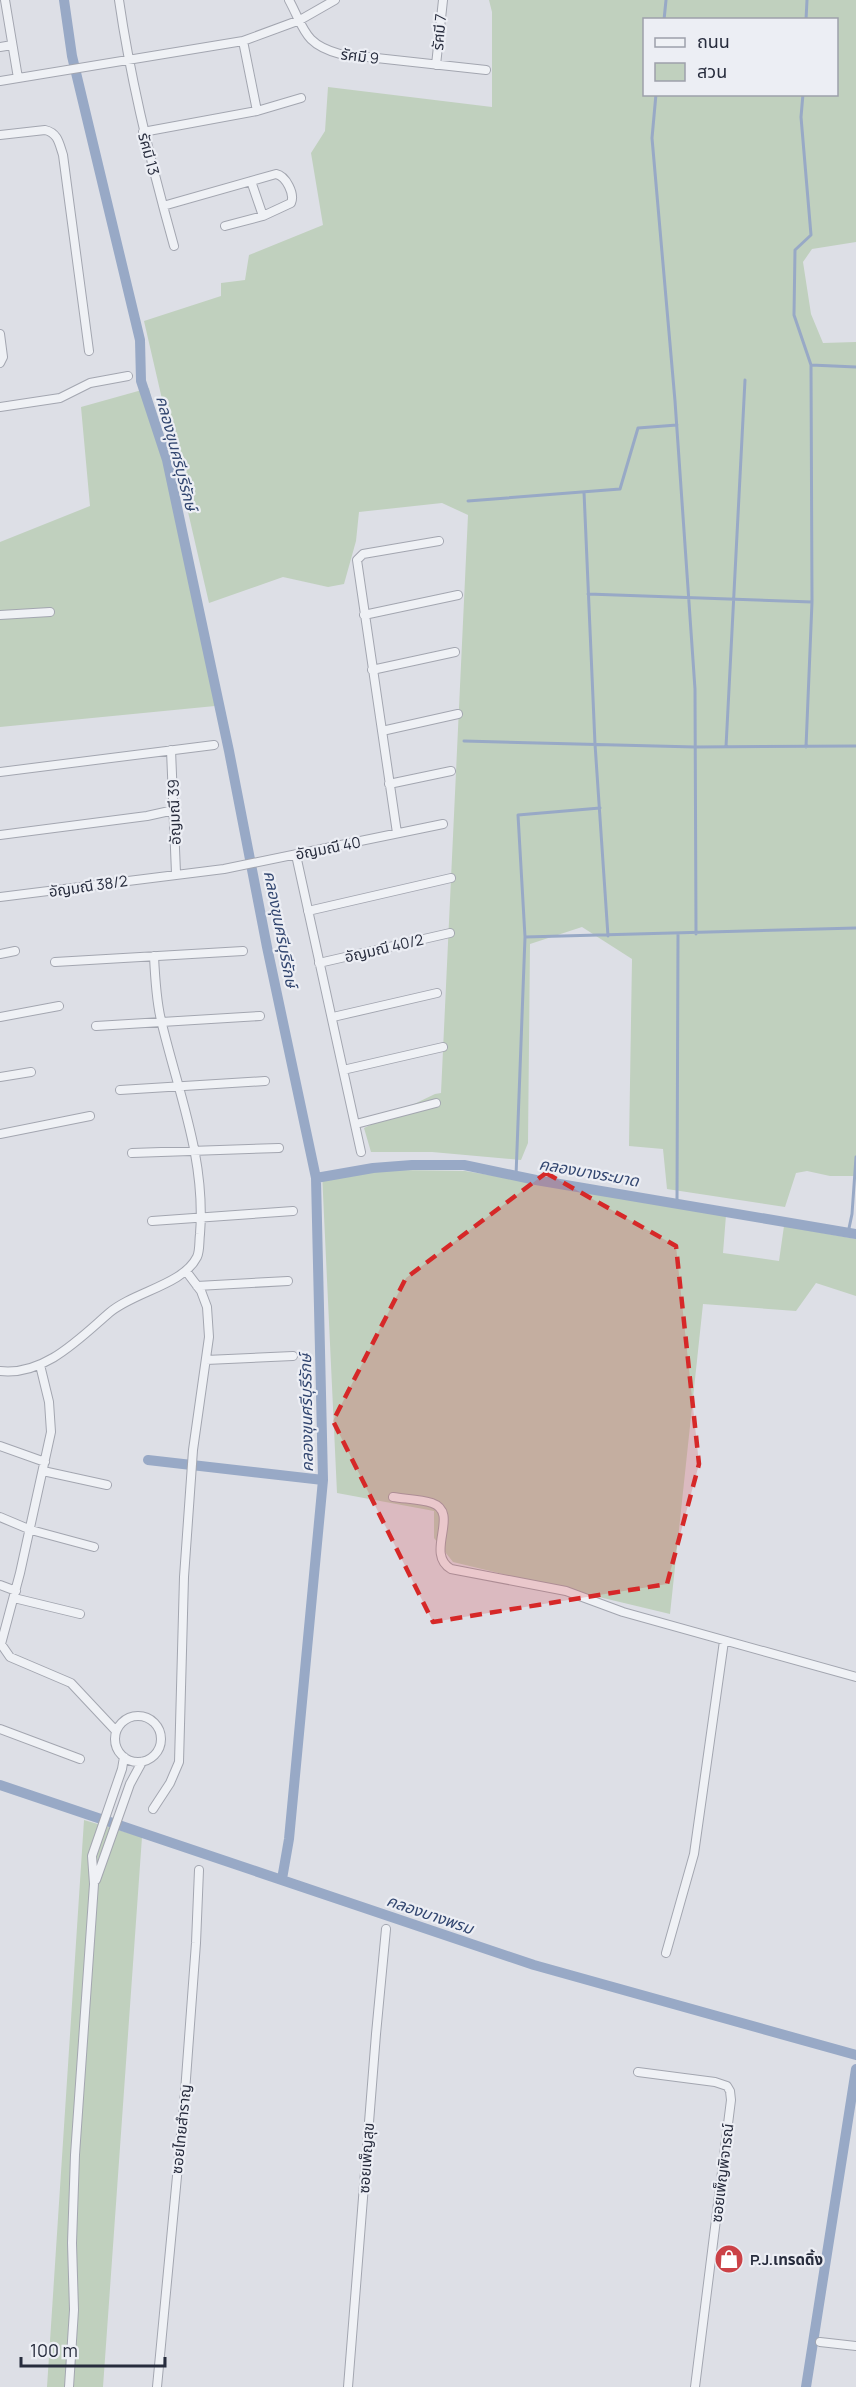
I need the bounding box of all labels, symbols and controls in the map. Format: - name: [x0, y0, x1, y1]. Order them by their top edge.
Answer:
- street label: รัศมี 7: [427, 13, 451, 51]
- legend: [643, 18, 838, 96]
- text: ถนน: [697, 29, 730, 53]
- street label: รัศมี 9: [340, 43, 380, 69]
- text: สวน: [697, 59, 727, 83]
- street label: รัศมี 13: [133, 130, 165, 178]
- water label: คลองขุนศรีบุรีรักษ์: [151, 393, 204, 516]
- street label: อัญมณี 39: [162, 779, 186, 845]
- street label: อัญมณี 40: [294, 831, 362, 865]
- water label: คลองขุนศรีบุรีรักษ์: [259, 869, 304, 992]
- street label: อัญมณี 38/2: [47, 870, 129, 902]
- street label: อัญมณี 40/2: [342, 929, 426, 967]
- water label: คลองบางระมาด: [537, 1152, 642, 1192]
- water label: คลองขุนศรีบุรีรักษ์: [294, 1351, 318, 1472]
- water label: คลองบางพรม: [384, 1889, 477, 1939]
- street label: ซอยไทยสำราญ: [166, 2083, 196, 2175]
- street label: ซอยเพ็ญสุข: [353, 2122, 379, 2194]
- street label: ซอยเพ็ญพิจารณ์: [706, 2122, 738, 2224]
- shop icon: P.J.เทรดดิ้ง: [713, 2243, 745, 2275]
- place label: P.J.เทรดดิ้ง: [750, 2249, 823, 2270]
- scale bar: [21, 2330, 165, 2368]
- text: 100 m: [30, 2338, 78, 2362]

